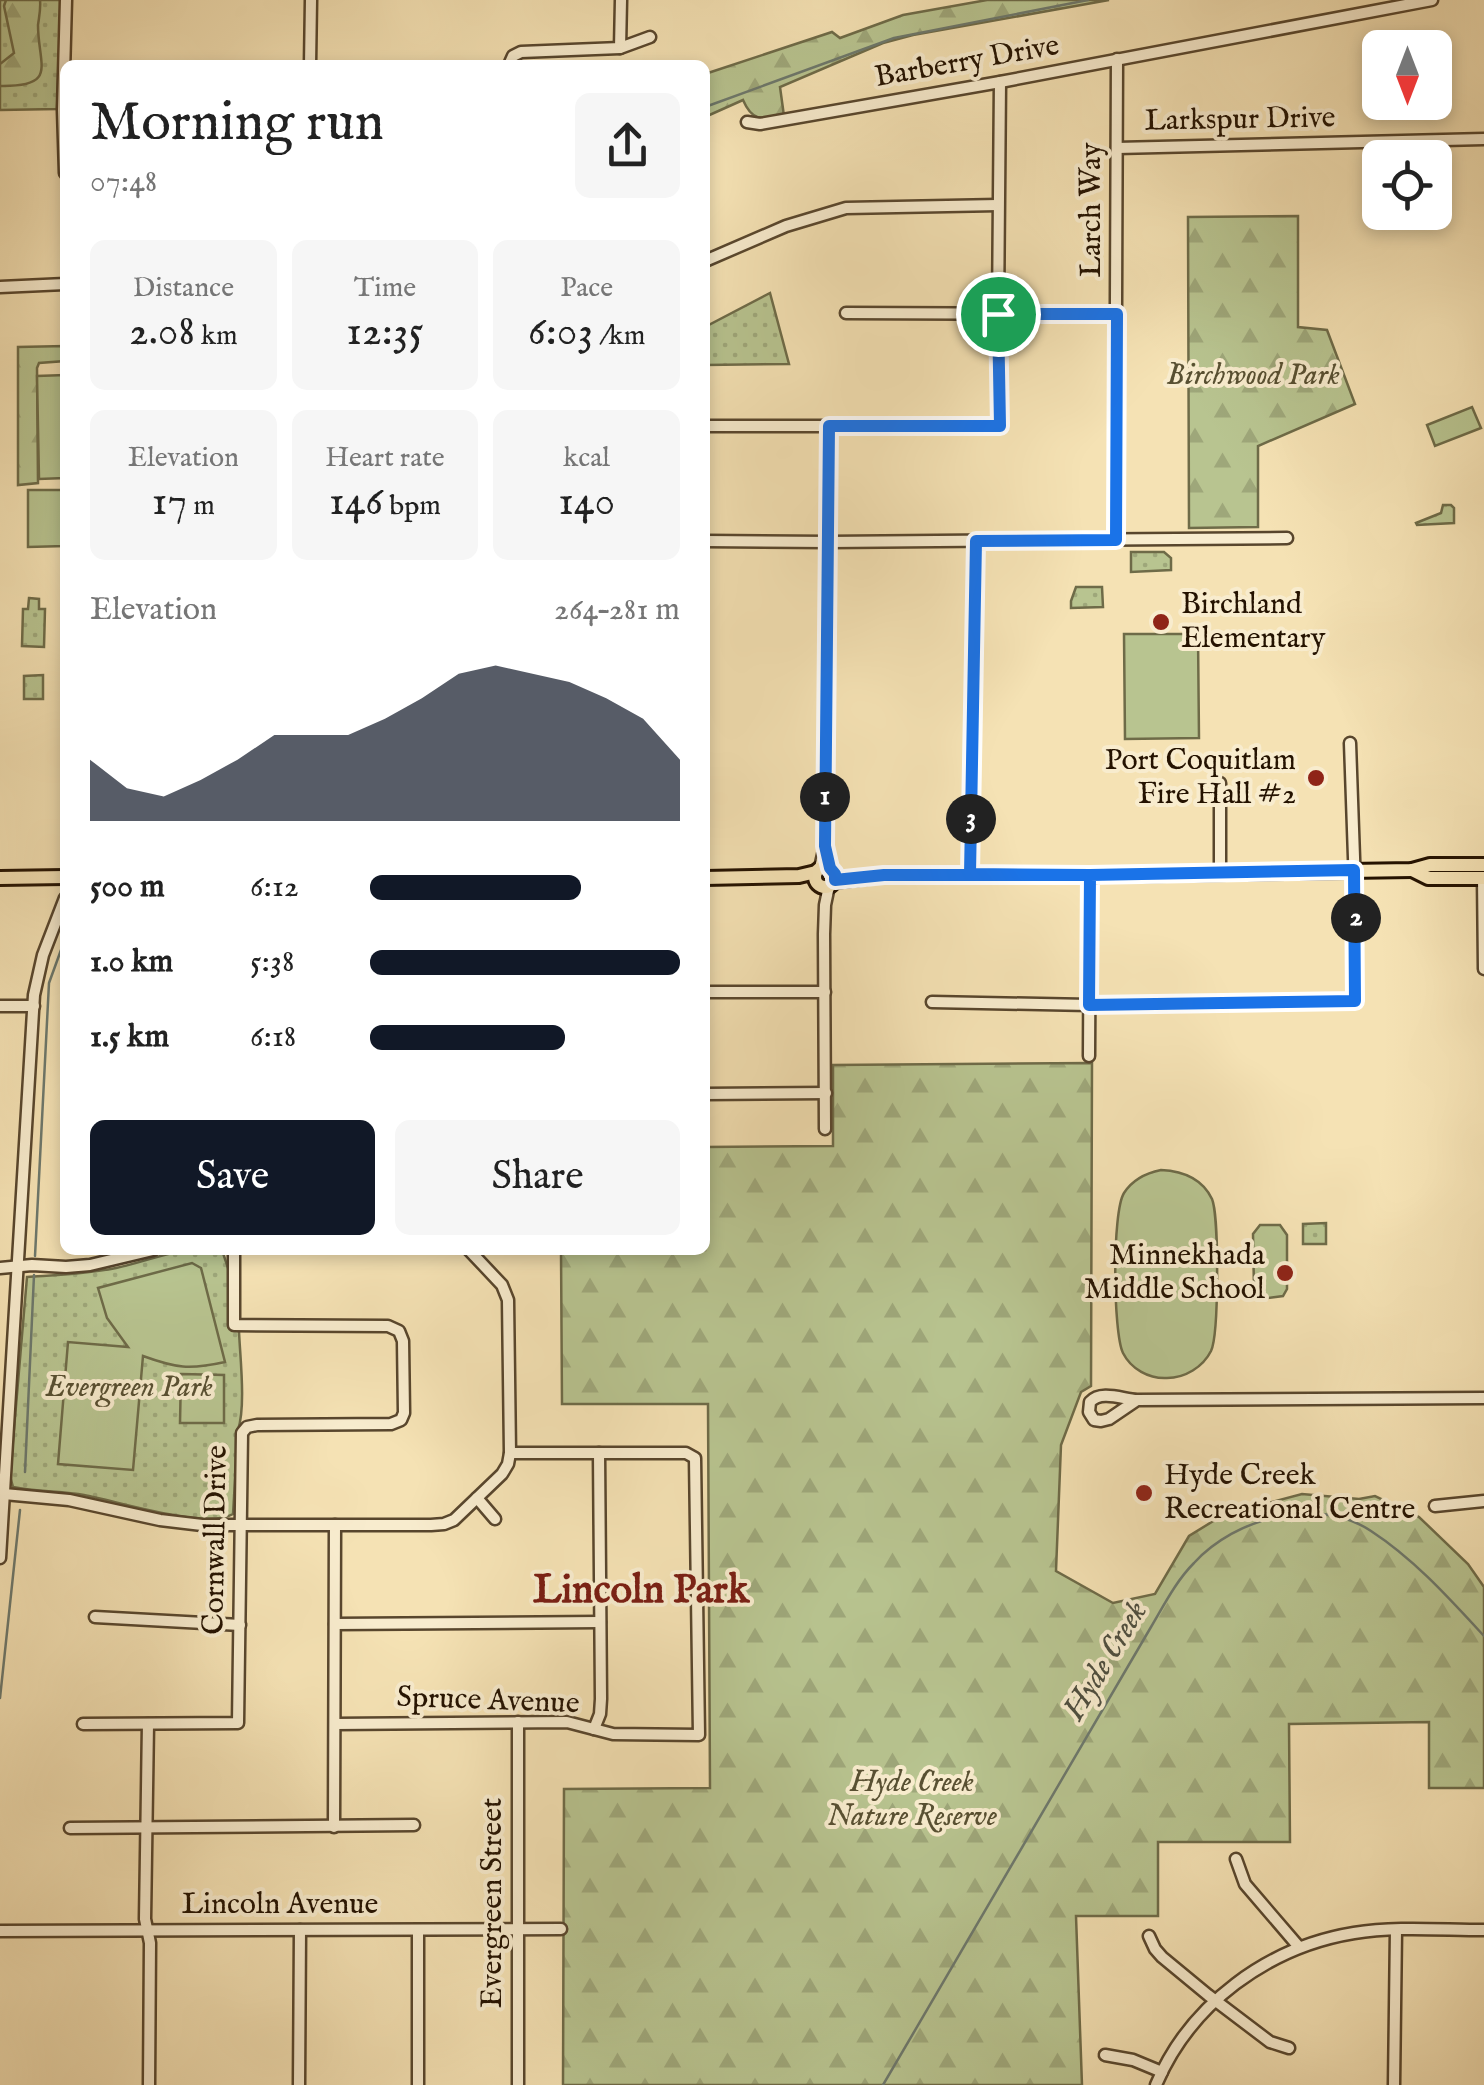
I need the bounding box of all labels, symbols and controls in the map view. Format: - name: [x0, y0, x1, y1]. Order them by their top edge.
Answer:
- street label: Barberry Drive: [872, 27, 1062, 97]
- north arrow: [1362, 30, 1452, 120]
- map controls: [1362, 30, 1452, 230]
- text: Morning run: [90, 89, 384, 159]
- button: share: [575, 93, 680, 198]
- street label: Larkspur Drive: [1144, 99, 1336, 141]
- button: locate: [1362, 140, 1452, 230]
- street label: Larch Way: [1073, 142, 1111, 277]
- text: 07:48: [90, 162, 157, 203]
- text: Distance: [133, 271, 234, 306]
- text: Time: [354, 271, 416, 306]
- text: Pace: [560, 271, 613, 306]
- pin: [956, 272, 1041, 357]
- icon: arrive: [971, 287, 1026, 342]
- text: 2.08: [129, 306, 195, 359]
- text: 12:35: [346, 306, 424, 359]
- text: 6:03: [528, 306, 593, 359]
- text: km: [195, 319, 238, 354]
- text: /km: [593, 319, 645, 354]
- park label: Birchwood Park: [1166, 357, 1340, 395]
- text: Elevation: [128, 441, 239, 476]
- text: Heart rate: [325, 441, 445, 476]
- text: kcal: [563, 441, 610, 476]
- text: 17: [152, 476, 187, 529]
- text: 146: [329, 476, 383, 529]
- text: 140: [558, 476, 615, 529]
- text: m: [187, 489, 215, 524]
- text: bpm: [383, 489, 441, 524]
- place label: Birchland Elementary: [1181, 586, 1326, 658]
- text: Elevation: [90, 590, 217, 631]
- text: 264–281 m: [554, 590, 680, 631]
- marker: Birchland Elementary: [1150, 611, 1172, 633]
- place label: Port Coquitlam Fire Hall #2: [1105, 742, 1296, 814]
- marker: Port Coquitlam Fire Hall #2: [1305, 767, 1327, 789]
- pin: 1: [800, 772, 850, 822]
- text: 1: [820, 779, 830, 814]
- pin: 3: [946, 794, 996, 844]
- text: 3: [966, 801, 976, 836]
- text: 500 m: [90, 867, 165, 908]
- text: 6:12: [250, 867, 299, 908]
- pin: 2: [1331, 893, 1381, 943]
- text: 2: [1349, 900, 1363, 935]
- text: 1.0 km: [90, 942, 173, 983]
- text: 5:38: [250, 942, 295, 983]
- text: 1.5 km: [90, 1017, 169, 1058]
- text: 6:18: [250, 1017, 296, 1058]
- button: Save: [90, 1120, 375, 1235]
- button: Share: [395, 1120, 680, 1235]
- place label: Minnekhada Middle School: [1084, 1237, 1266, 1309]
- marker: Minnekhada Middle School: [1274, 1262, 1296, 1284]
- park label: Evergreen Park: [44, 1369, 213, 1407]
- street label: Cornwall Drive: [195, 1445, 237, 1635]
- place label: Hyde Creek Recreational Centre: [1164, 1457, 1415, 1529]
- marker: Hyde Creek Recreational Centre: [1133, 1482, 1155, 1504]
- district label: Lincoln Park: [533, 1566, 751, 1617]
- water label: Hyde Creek: [1054, 1594, 1158, 1729]
- street label: Spruce Avenue: [396, 1679, 580, 1723]
- park label: Hyde Creek Nature Reserve: [827, 1764, 997, 1836]
- street label: Evergreen Street: [474, 1798, 512, 2008]
- street label: Lincoln Avenue: [182, 1886, 378, 1924]

